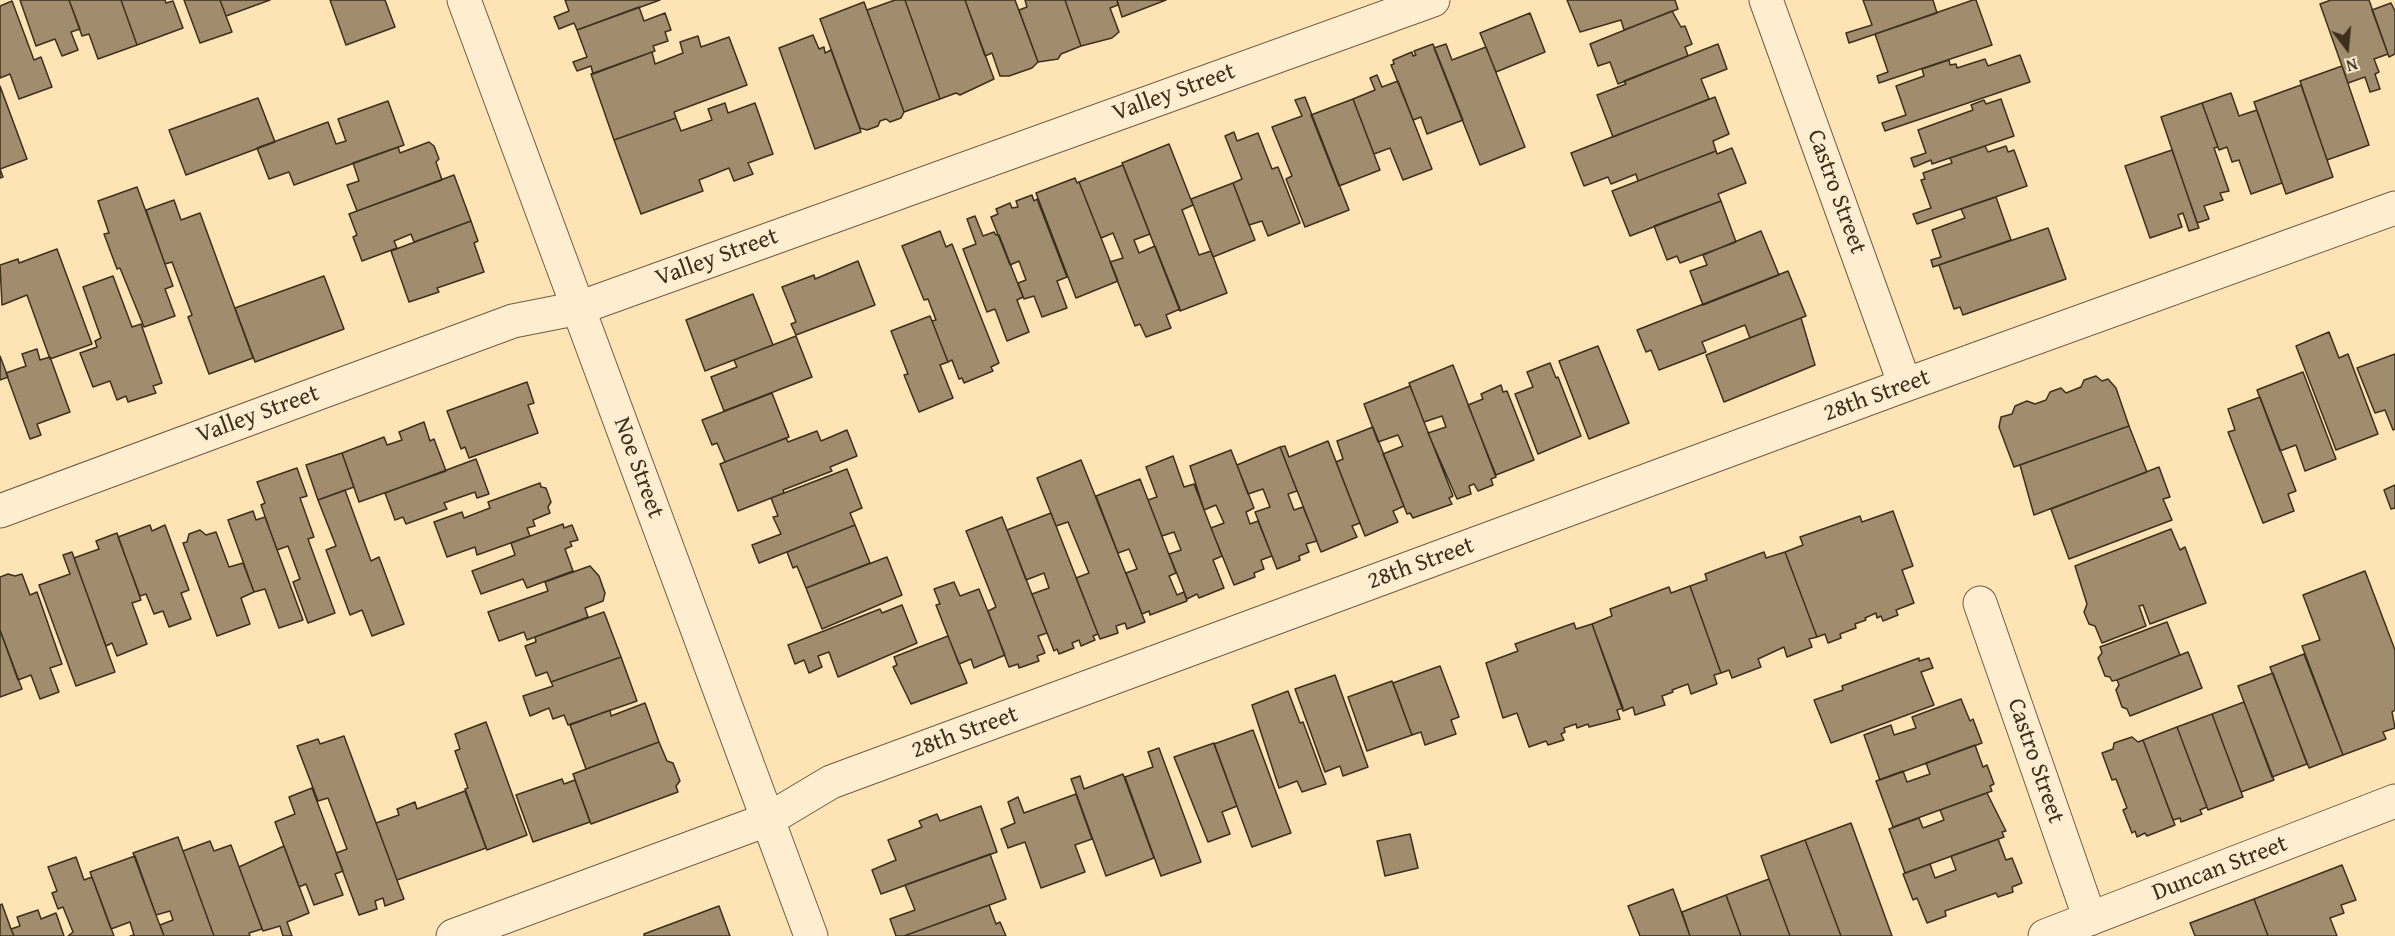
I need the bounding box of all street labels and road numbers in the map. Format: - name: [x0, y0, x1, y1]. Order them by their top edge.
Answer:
- street label: Valley Street: [1109, 58, 1239, 128]
- street label: Castro Street: [1800, 126, 1872, 258]
- street label: Valley Street: [652, 223, 782, 293]
- street label: 28th Street: [1820, 363, 1934, 429]
- street label: Valley Street: [193, 380, 323, 450]
- street label: Noe Street: [606, 414, 670, 522]
- street label: 28th Street: [1364, 531, 1478, 597]
- street label: Castro Street: [2000, 695, 2070, 827]
- street label: 28th Street: [908, 700, 1022, 766]
- street label: Duncan Street: [2148, 830, 2292, 908]

